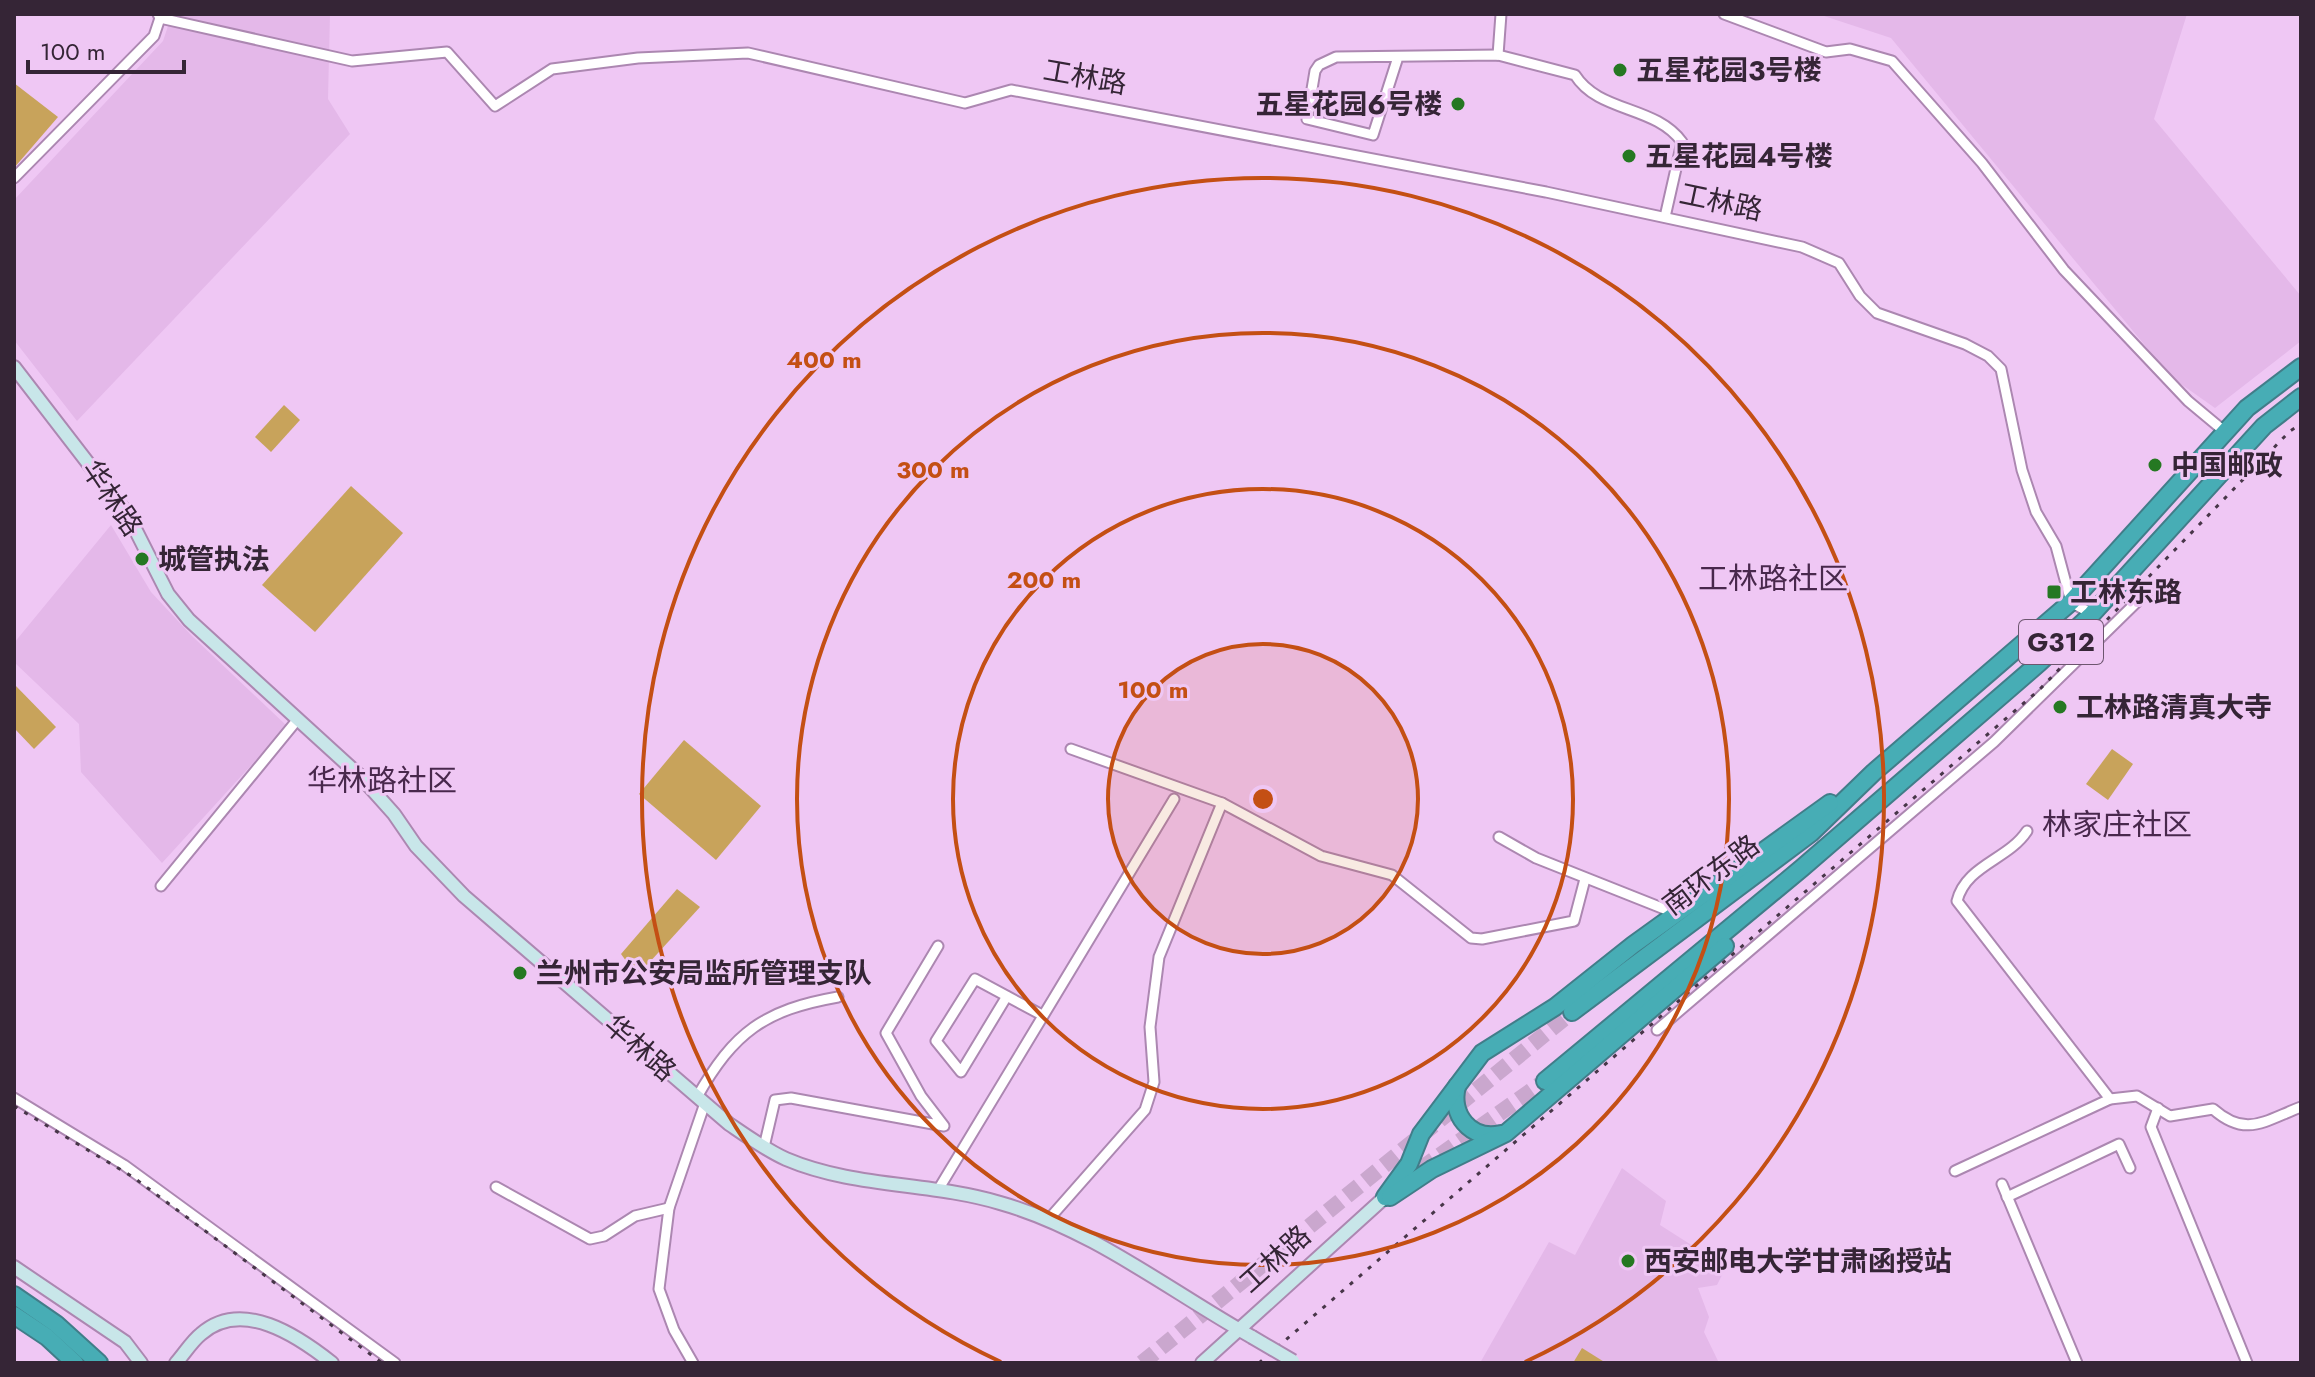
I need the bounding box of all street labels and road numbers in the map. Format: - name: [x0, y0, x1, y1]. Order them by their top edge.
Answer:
- street label: 工林路: [1040, 50, 1130, 104]
- street label: 工林路: [1676, 173, 1766, 231]
- street label: 华林路: [72, 452, 152, 544]
- road number: G312: [2019, 620, 2103, 664]
- street label: 南环东路: [1654, 825, 1768, 925]
- street label: 华林路: [595, 1005, 685, 1091]
- street label: 工林路: [1230, 1216, 1320, 1302]

